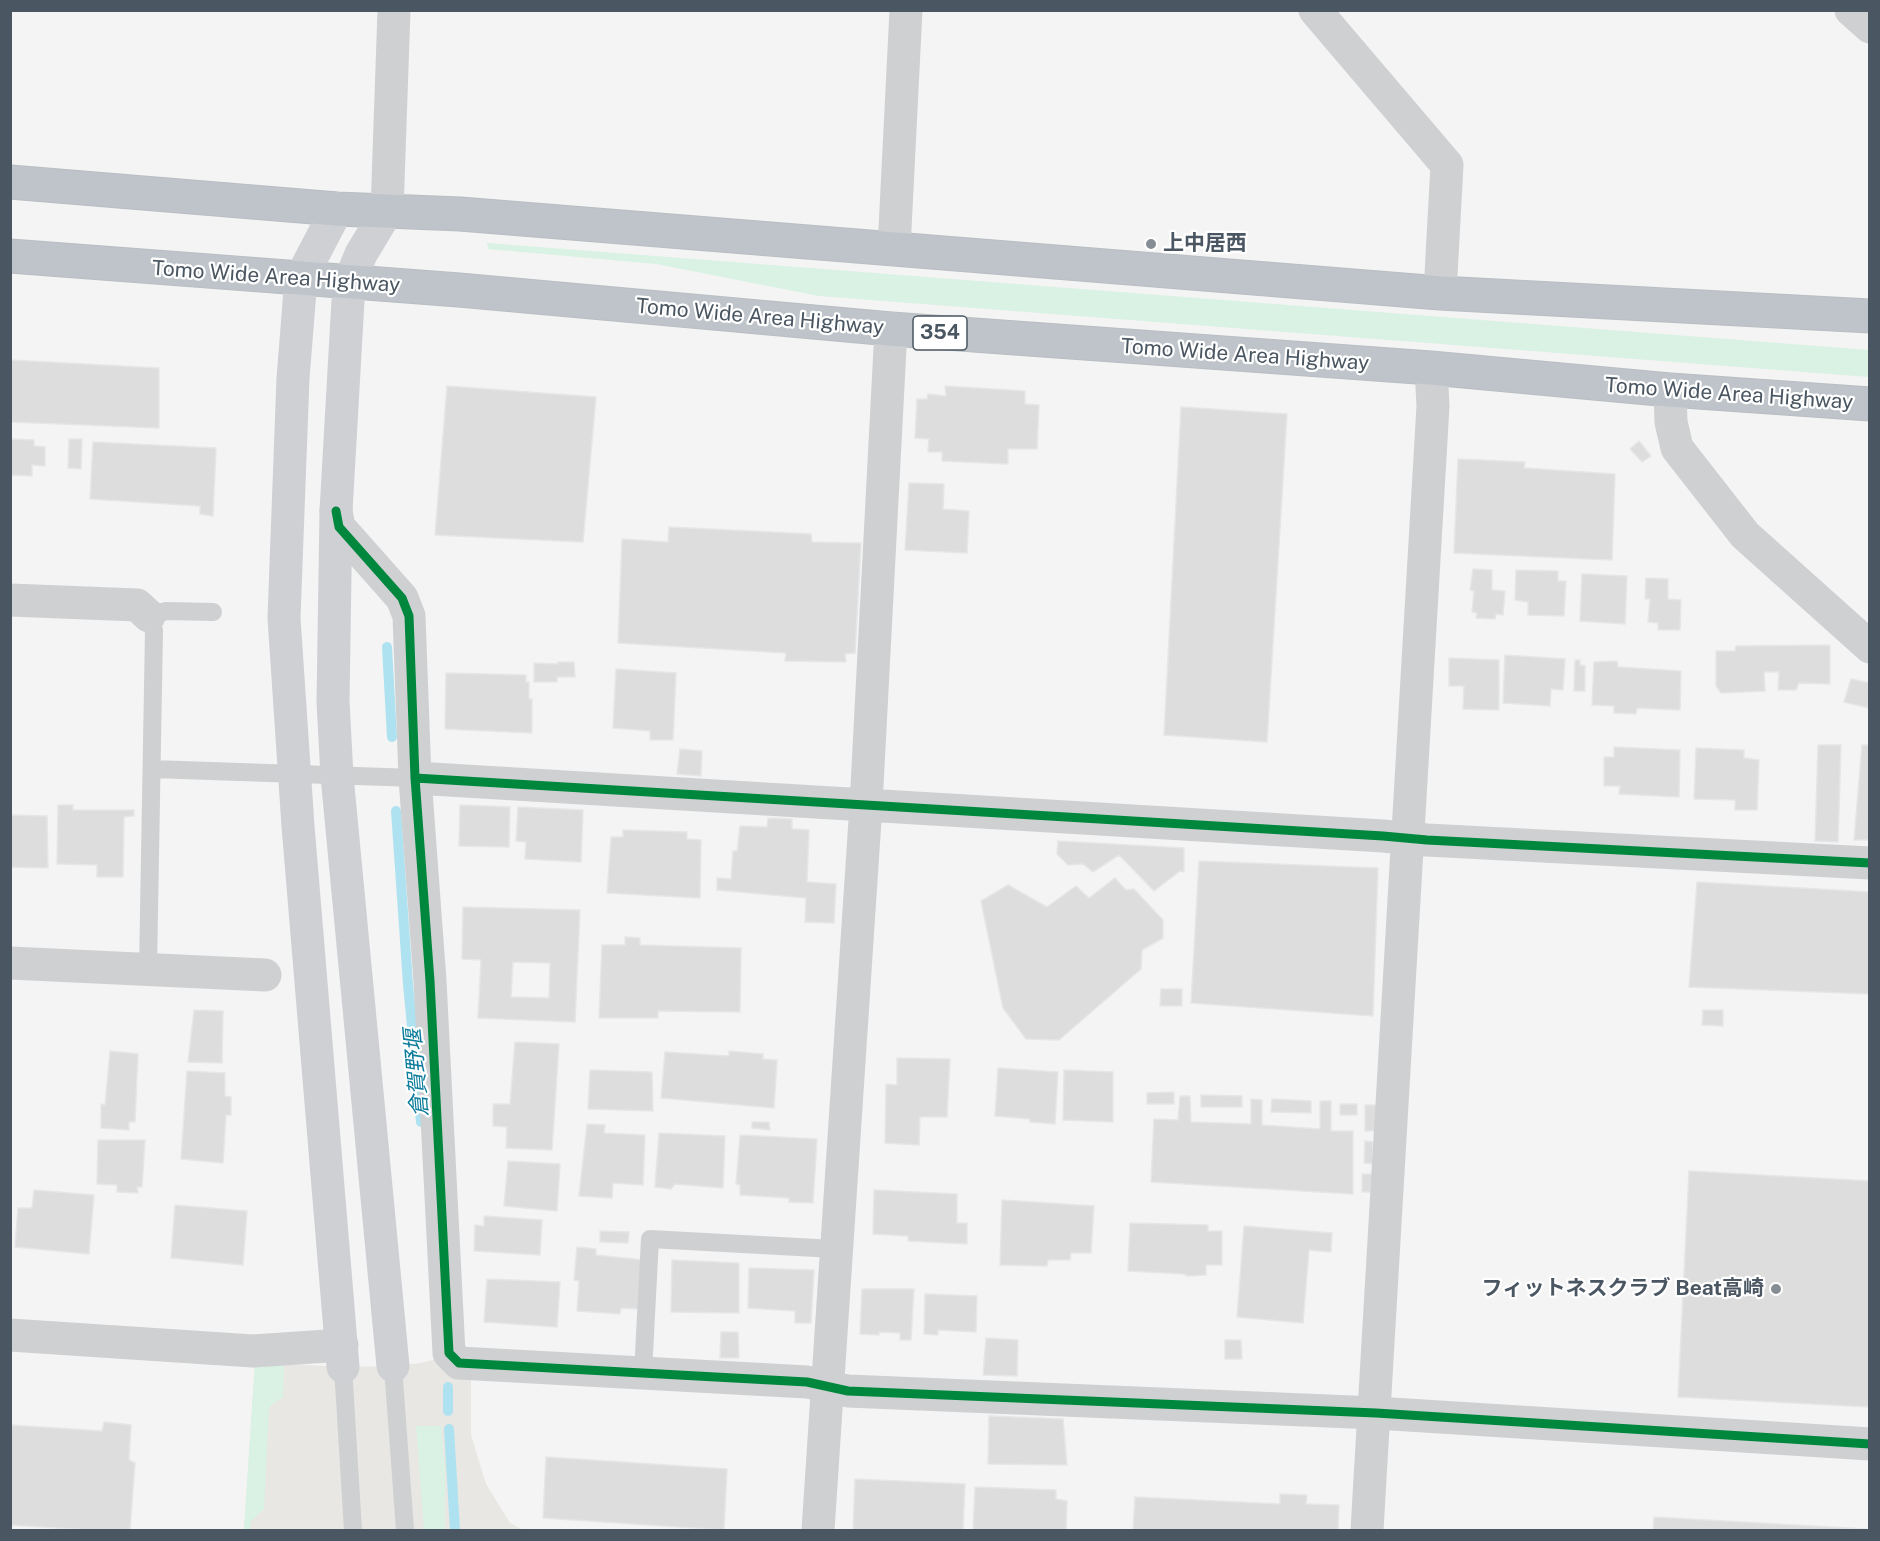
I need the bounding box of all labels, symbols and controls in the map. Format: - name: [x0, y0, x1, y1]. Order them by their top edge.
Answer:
- place label: 上中居西: [1163, 231, 1247, 257]
- marker: 上中居西: [1144, 237, 1158, 251]
- street label: Tomo Wide Area Highway: [151, 256, 401, 298]
- street label: Tomo Wide Area Highway: [635, 294, 885, 340]
- road number: 354: [913, 316, 967, 350]
- street label: Tomo Wide Area Highway: [1120, 334, 1370, 376]
- street label: Tomo Wide Area Highway: [1604, 373, 1854, 415]
- water label: 倉賀野堰: [400, 1028, 434, 1118]
- place label: フィットネスクラブ Beat高崎: [1481, 1276, 1764, 1302]
- marker: フィットネスクラブ Beat高崎: [1769, 1282, 1783, 1296]

